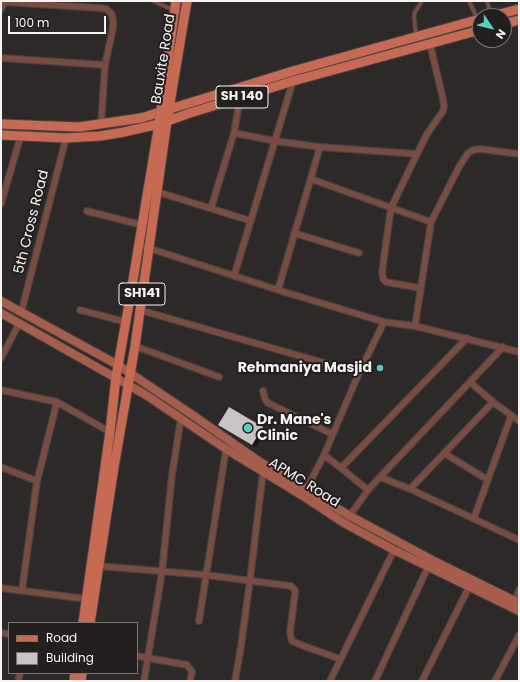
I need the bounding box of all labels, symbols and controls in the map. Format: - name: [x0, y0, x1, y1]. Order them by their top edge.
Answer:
- scale bar: [10, 8, 108, 34]
- north arrow: [472, 8, 512, 48]
- street label: Bauxite Road: [149, 13, 179, 105]
- text: 100 m: [15, 14, 49, 31]
- text: N: [492, 26, 510, 42]
- road number: SH 140: [216, 86, 268, 108]
- street label: 5th Cross Road: [11, 168, 53, 276]
- road number: SH141: [119, 283, 165, 305]
- place label: Rehmaniya Masjid: [238, 360, 372, 376]
- marker: Rehmaniya Masjid: [375, 363, 385, 373]
- place label: Dr. Mane's Clinic: [257, 412, 331, 444]
- marker: Dr. Mane's Clinic: [242, 422, 254, 434]
- street label: APMC Road: [265, 455, 343, 511]
- legend: [8, 622, 138, 674]
- text: Road: [46, 629, 77, 646]
- text: Building: [46, 649, 94, 666]

